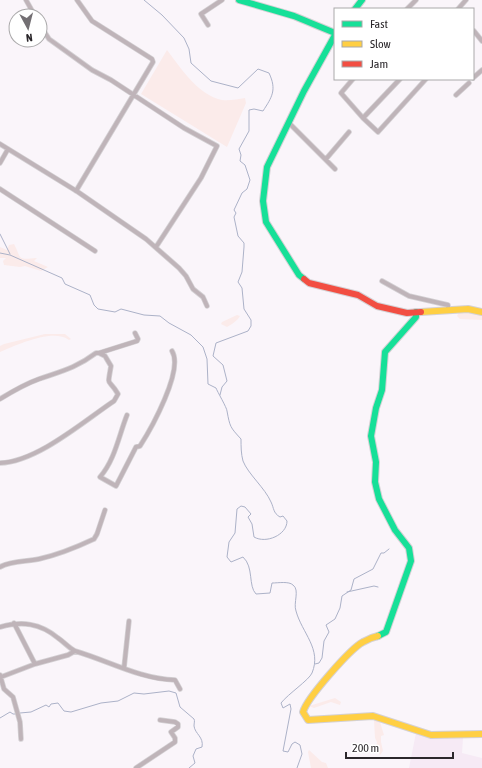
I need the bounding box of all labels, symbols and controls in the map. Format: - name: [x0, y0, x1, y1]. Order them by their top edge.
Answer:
- north arrow: [8, 8, 48, 48]
- legend: [334, 8, 474, 80]
- text: Fast: [370, 17, 388, 31]
- text: N: [25, 32, 33, 44]
- text: Slow: [370, 37, 391, 51]
- text: Jam: [370, 57, 388, 71]
- scale bar: [346, 734, 453, 760]
- text: 200 m: [352, 741, 379, 755]

